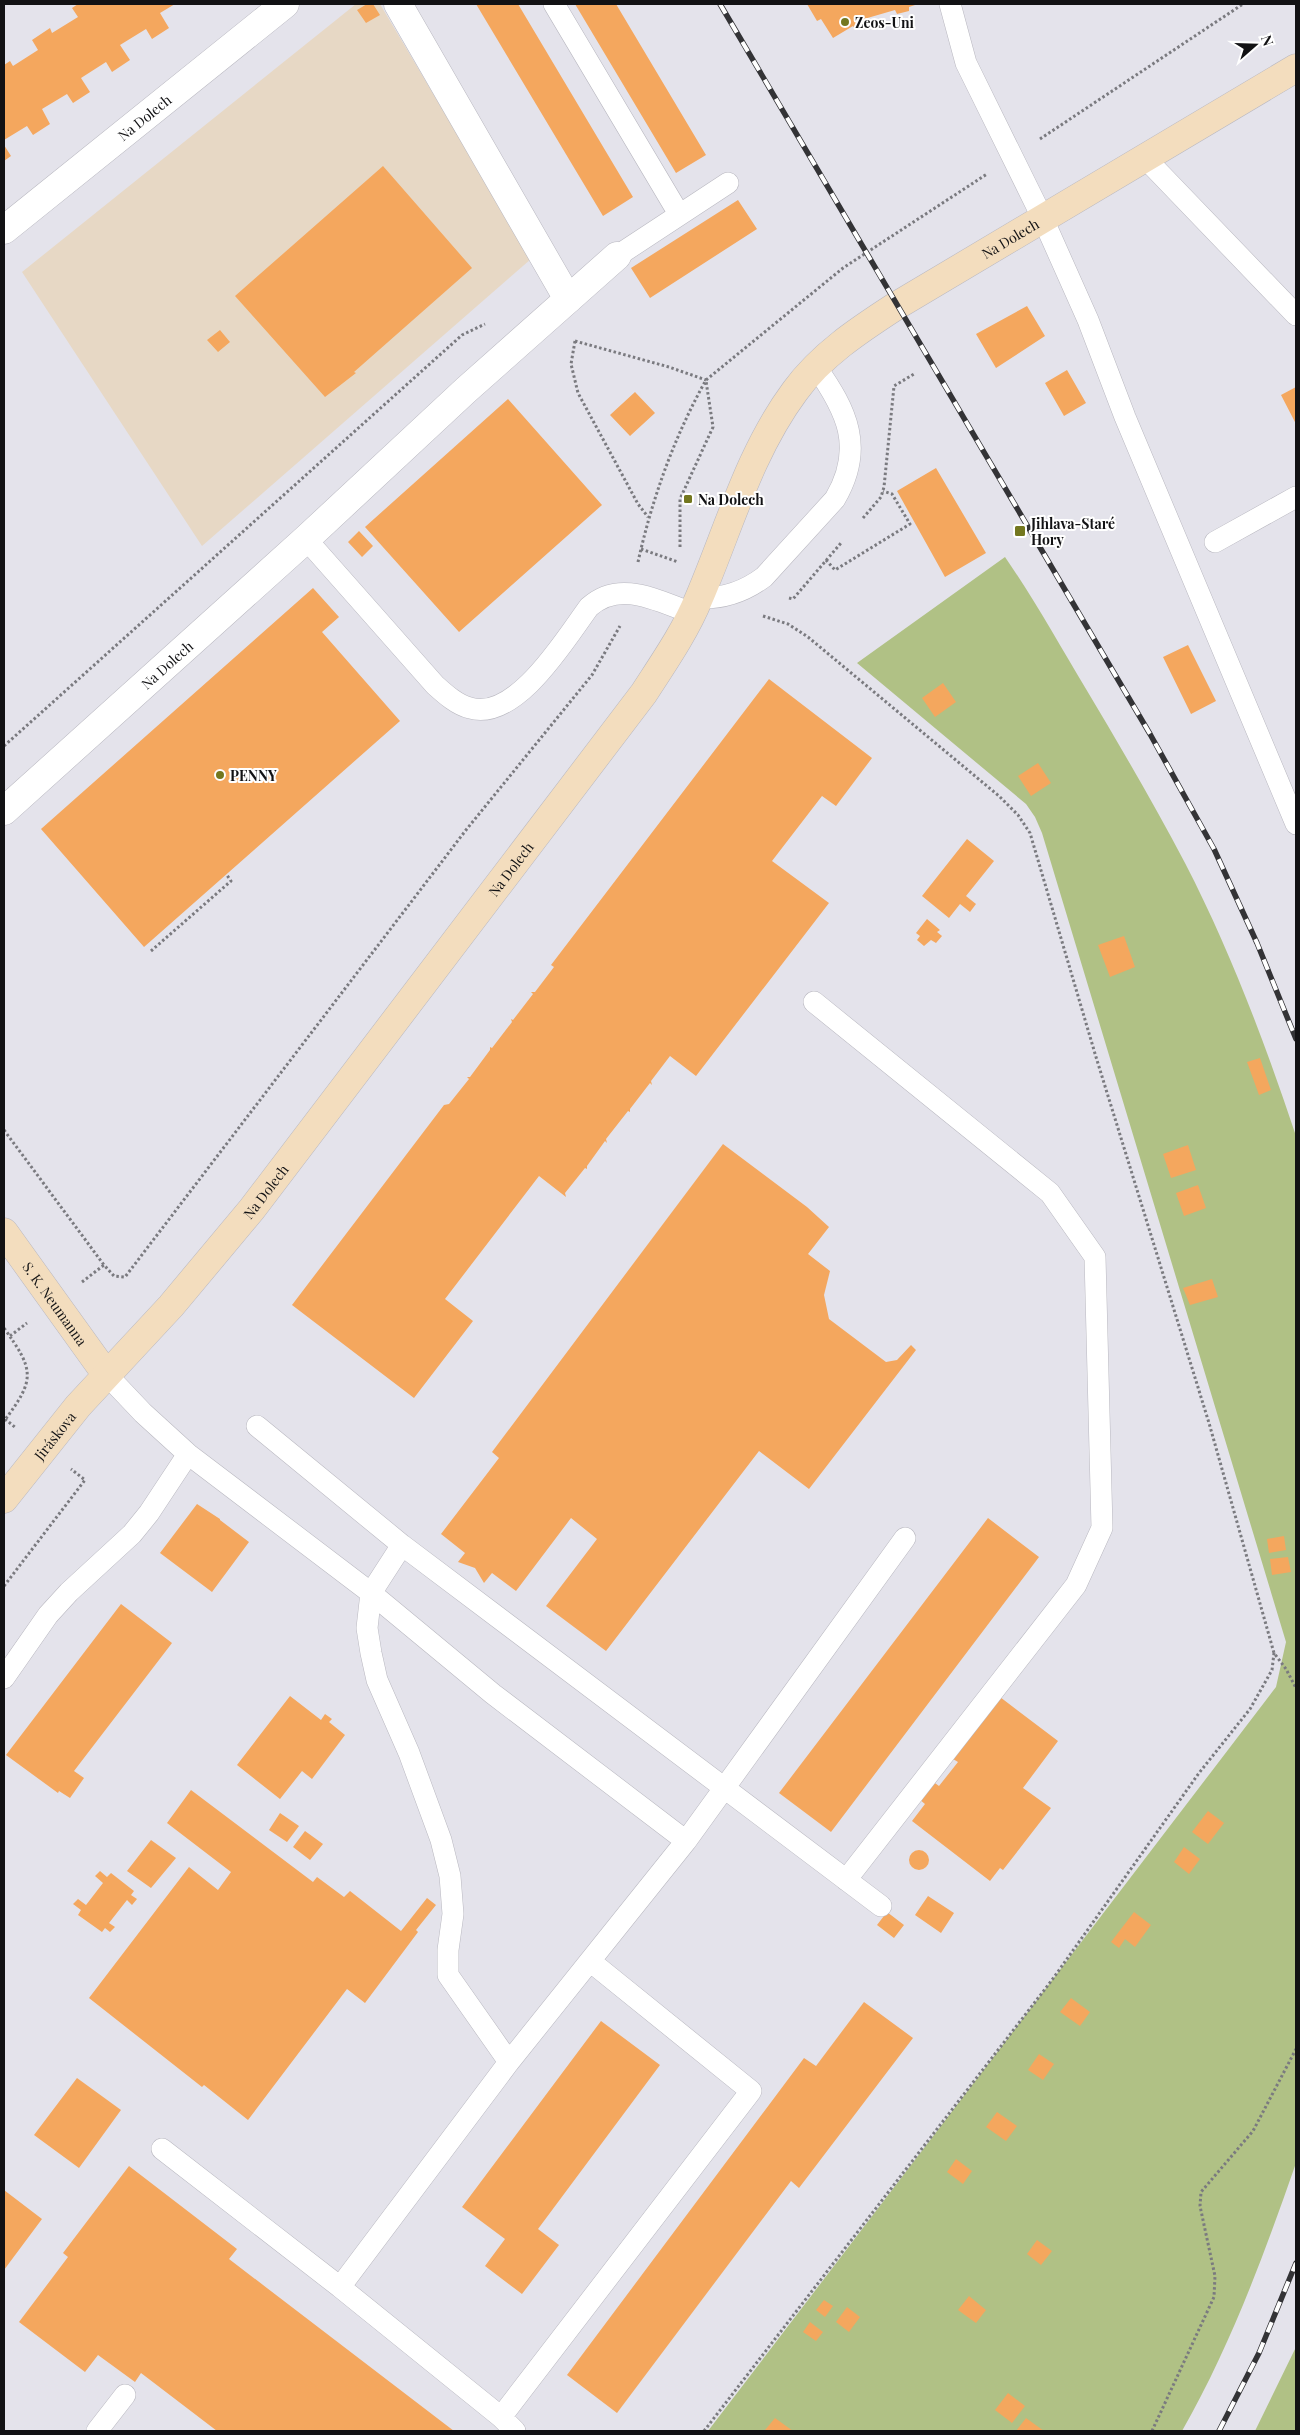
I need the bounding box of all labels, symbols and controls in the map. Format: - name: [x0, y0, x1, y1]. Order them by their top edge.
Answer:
- place label: Zeos-Uni: [855, 13, 914, 32]
- marker: Zeos-Uni: [839, 16, 851, 28]
- north arrow: [1230, 20, 1280, 70]
- text: N: [1257, 32, 1278, 48]
- street label: Na Dolech: [114, 89, 176, 145]
- street label: Na Dolech: [978, 213, 1043, 263]
- place label: Na Dolech: [698, 490, 764, 509]
- marker: Na Dolech: [682, 493, 694, 505]
- place label: Jihlava-Staré Hory: [1030, 514, 1115, 549]
- marker: Jihlava-Staré Hory: [1013, 524, 1027, 538]
- street label: Na Dolech: [137, 636, 197, 693]
- place label: PENNY: [230, 766, 277, 785]
- marker: PENNY: [214, 769, 226, 781]
- street label: Na Dolech: [484, 837, 538, 900]
- street label: Na Dolech: [239, 1160, 293, 1222]
- street label: S. K. Neumanna: [19, 1258, 92, 1349]
- street label: Jiráskova: [29, 1407, 80, 1465]

